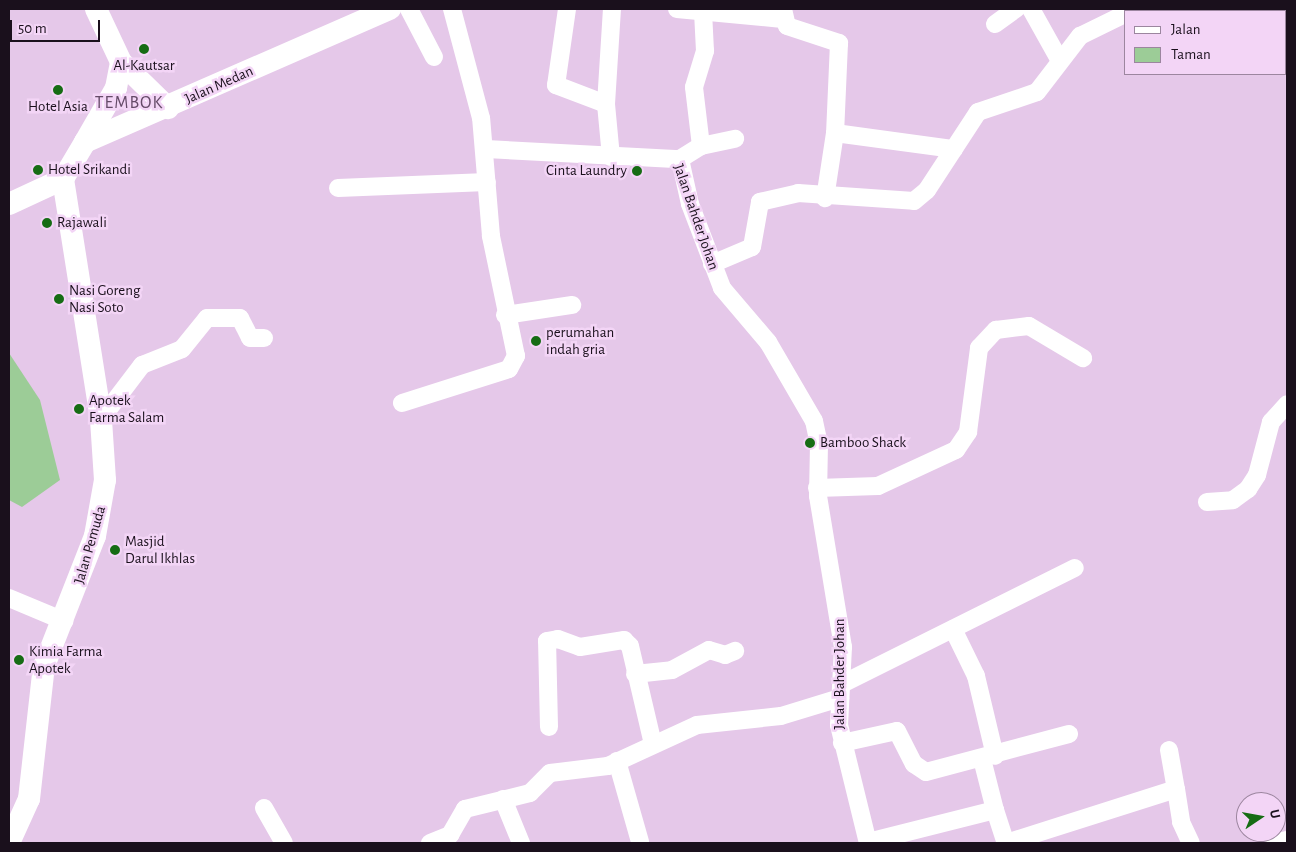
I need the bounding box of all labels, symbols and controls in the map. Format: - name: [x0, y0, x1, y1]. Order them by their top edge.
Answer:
- scale bar: [12, 10, 102, 42]
- legend: [1124, 10, 1286, 75]
- text: 50 m: [18, 21, 47, 36]
- text: Jalan: [1171, 22, 1201, 37]
- marker: Al-Kautsar: [138, 43, 150, 55]
- text: Taman: [1171, 47, 1211, 62]
- place label: Al-Kautsar: [113, 57, 175, 75]
- street label: Jalan Medan: [182, 62, 256, 108]
- marker: Hotel Asia: [52, 84, 64, 96]
- district label: TEMBOK: [94, 92, 164, 114]
- place label: Hotel Asia: [28, 98, 88, 116]
- place label: Hotel Srikandi: [48, 161, 131, 179]
- place label: Cinta Laundry: [546, 162, 627, 180]
- street label: Jalan Bahder Johan: [669, 162, 723, 272]
- marker: Hotel Srikandi: [32, 164, 44, 176]
- marker: Cinta Laundry: [631, 165, 643, 177]
- place label: Rajawali: [57, 214, 107, 232]
- marker: Rajawali: [41, 217, 53, 229]
- place label: Nasi Goreng Nasi Soto: [69, 281, 140, 316]
- marker: Nasi Goreng Nasi Soto: [53, 293, 65, 305]
- place label: perumahan indah gria: [546, 323, 614, 358]
- marker: perumahan indah gria: [530, 335, 542, 347]
- place label: Apotek Farma Salam: [89, 391, 164, 426]
- marker: Apotek Farma Salam: [73, 403, 85, 415]
- place label: Bamboo Shack: [820, 434, 906, 452]
- marker: Bamboo Shack: [804, 437, 816, 449]
- street label: Jalan Pemuda: [70, 504, 110, 586]
- place label: Masjid Darul Ikhlas: [125, 532, 195, 567]
- marker: Masjid Darul Ikhlas: [109, 544, 121, 556]
- street label: Jalan Bahder Johan: [831, 619, 849, 729]
- place label: Kimia Farma Apotek: [29, 642, 102, 677]
- marker: Kimia Farma Apotek: [13, 654, 25, 666]
- north arrow: [1236, 792, 1286, 842]
- text: U: [1267, 808, 1282, 820]

